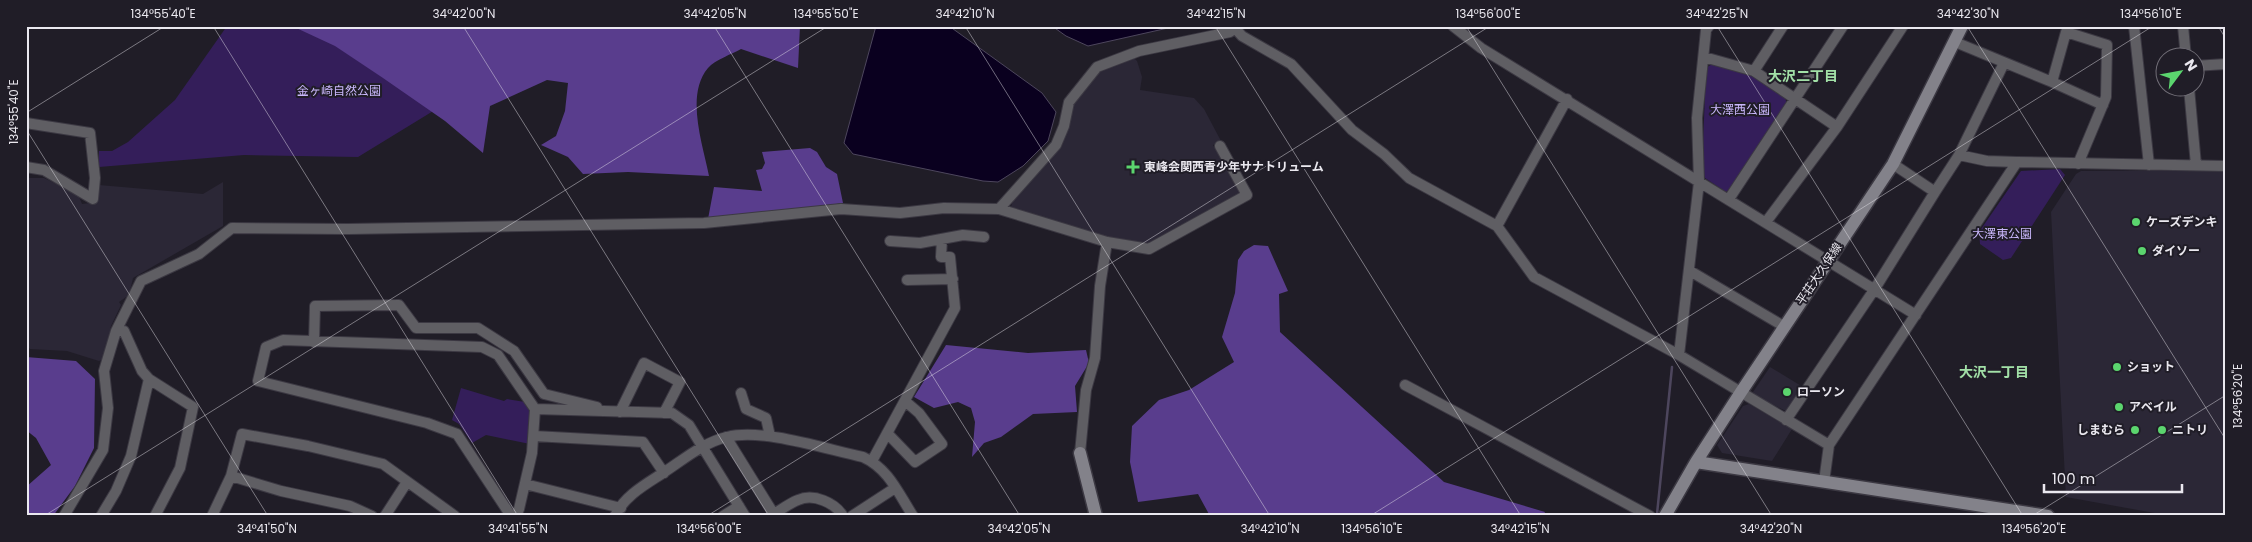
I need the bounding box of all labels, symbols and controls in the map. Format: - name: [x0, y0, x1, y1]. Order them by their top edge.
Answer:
- text: 134°55'40"E: [130, 5, 196, 22]
- text: 34°42'00"N: [433, 5, 495, 22]
- text: 34°42'05"N: [684, 5, 746, 22]
- text: 134°55'50"E: [793, 5, 859, 22]
- text: 34°42'10"N: [935, 5, 995, 22]
- text: 34°42'15"N: [1186, 5, 1246, 22]
- text: 134°56'00"E: [1455, 5, 1521, 22]
- text: 34°42'25"N: [1686, 5, 1748, 22]
- text: 34°42'30"N: [1937, 5, 1999, 22]
- text: 134°56'10"E: [2120, 5, 2182, 22]
- north arrow: [2154, 48, 2204, 98]
- text: N: [2180, 55, 2202, 75]
- district label: 大沢二丁目: [1768, 66, 1838, 86]
- text: 134°55'40"E: [5, 79, 22, 145]
- park label: 金ヶ崎自然公園: [297, 82, 381, 99]
- park label: 大澤西公園: [1710, 101, 1770, 118]
- place label: 東峰会関西青少年サナトリューム: [1144, 158, 1324, 175]
- marker: 東峰会関西青少年サナトリューム: [1126, 160, 1140, 174]
- place label: ケーズデンキ: [2146, 213, 2217, 230]
- marker: ケーズデンキ: [2130, 216, 2142, 228]
- park label: 大澤東公園: [1972, 225, 2032, 242]
- street label: 平荘大久保線: [1791, 239, 1846, 308]
- place label: ダイソー: [2152, 242, 2200, 259]
- marker: ダイソー: [2136, 245, 2148, 257]
- place label: ショット: [2127, 358, 2175, 375]
- marker: ショット: [2111, 361, 2123, 373]
- district label: 大沢一丁目: [1959, 362, 2029, 382]
- text: 134°56'20"E: [2229, 364, 2246, 428]
- place label: ローソン: [1797, 383, 1845, 400]
- marker: ローソン: [1781, 386, 1793, 398]
- place label: アベイル: [2129, 398, 2177, 415]
- marker: アベイル: [2113, 401, 2125, 413]
- place label: しまむら: [2077, 421, 2125, 438]
- place label: ニトリ: [2172, 421, 2208, 438]
- marker: しまむら: [2129, 424, 2141, 436]
- marker: ニトリ: [2156, 424, 2168, 436]
- scale bar: [2044, 462, 2182, 494]
- text: 100 m: [2052, 468, 2095, 489]
- text: 34°41'50"N: [237, 520, 297, 537]
- text: 34°41'55"N: [488, 520, 548, 537]
- text: 134°56'00"E: [676, 520, 742, 537]
- text: 34°42'05"N: [988, 520, 1050, 537]
- text: 34°42'10"N: [1240, 520, 1300, 537]
- text: 134°56'10"E: [1341, 520, 1403, 537]
- text: 34°42'15"N: [1490, 520, 1550, 537]
- text: 34°42'20"N: [1740, 520, 1802, 537]
- text: 134°56'20"E: [2002, 520, 2066, 537]

